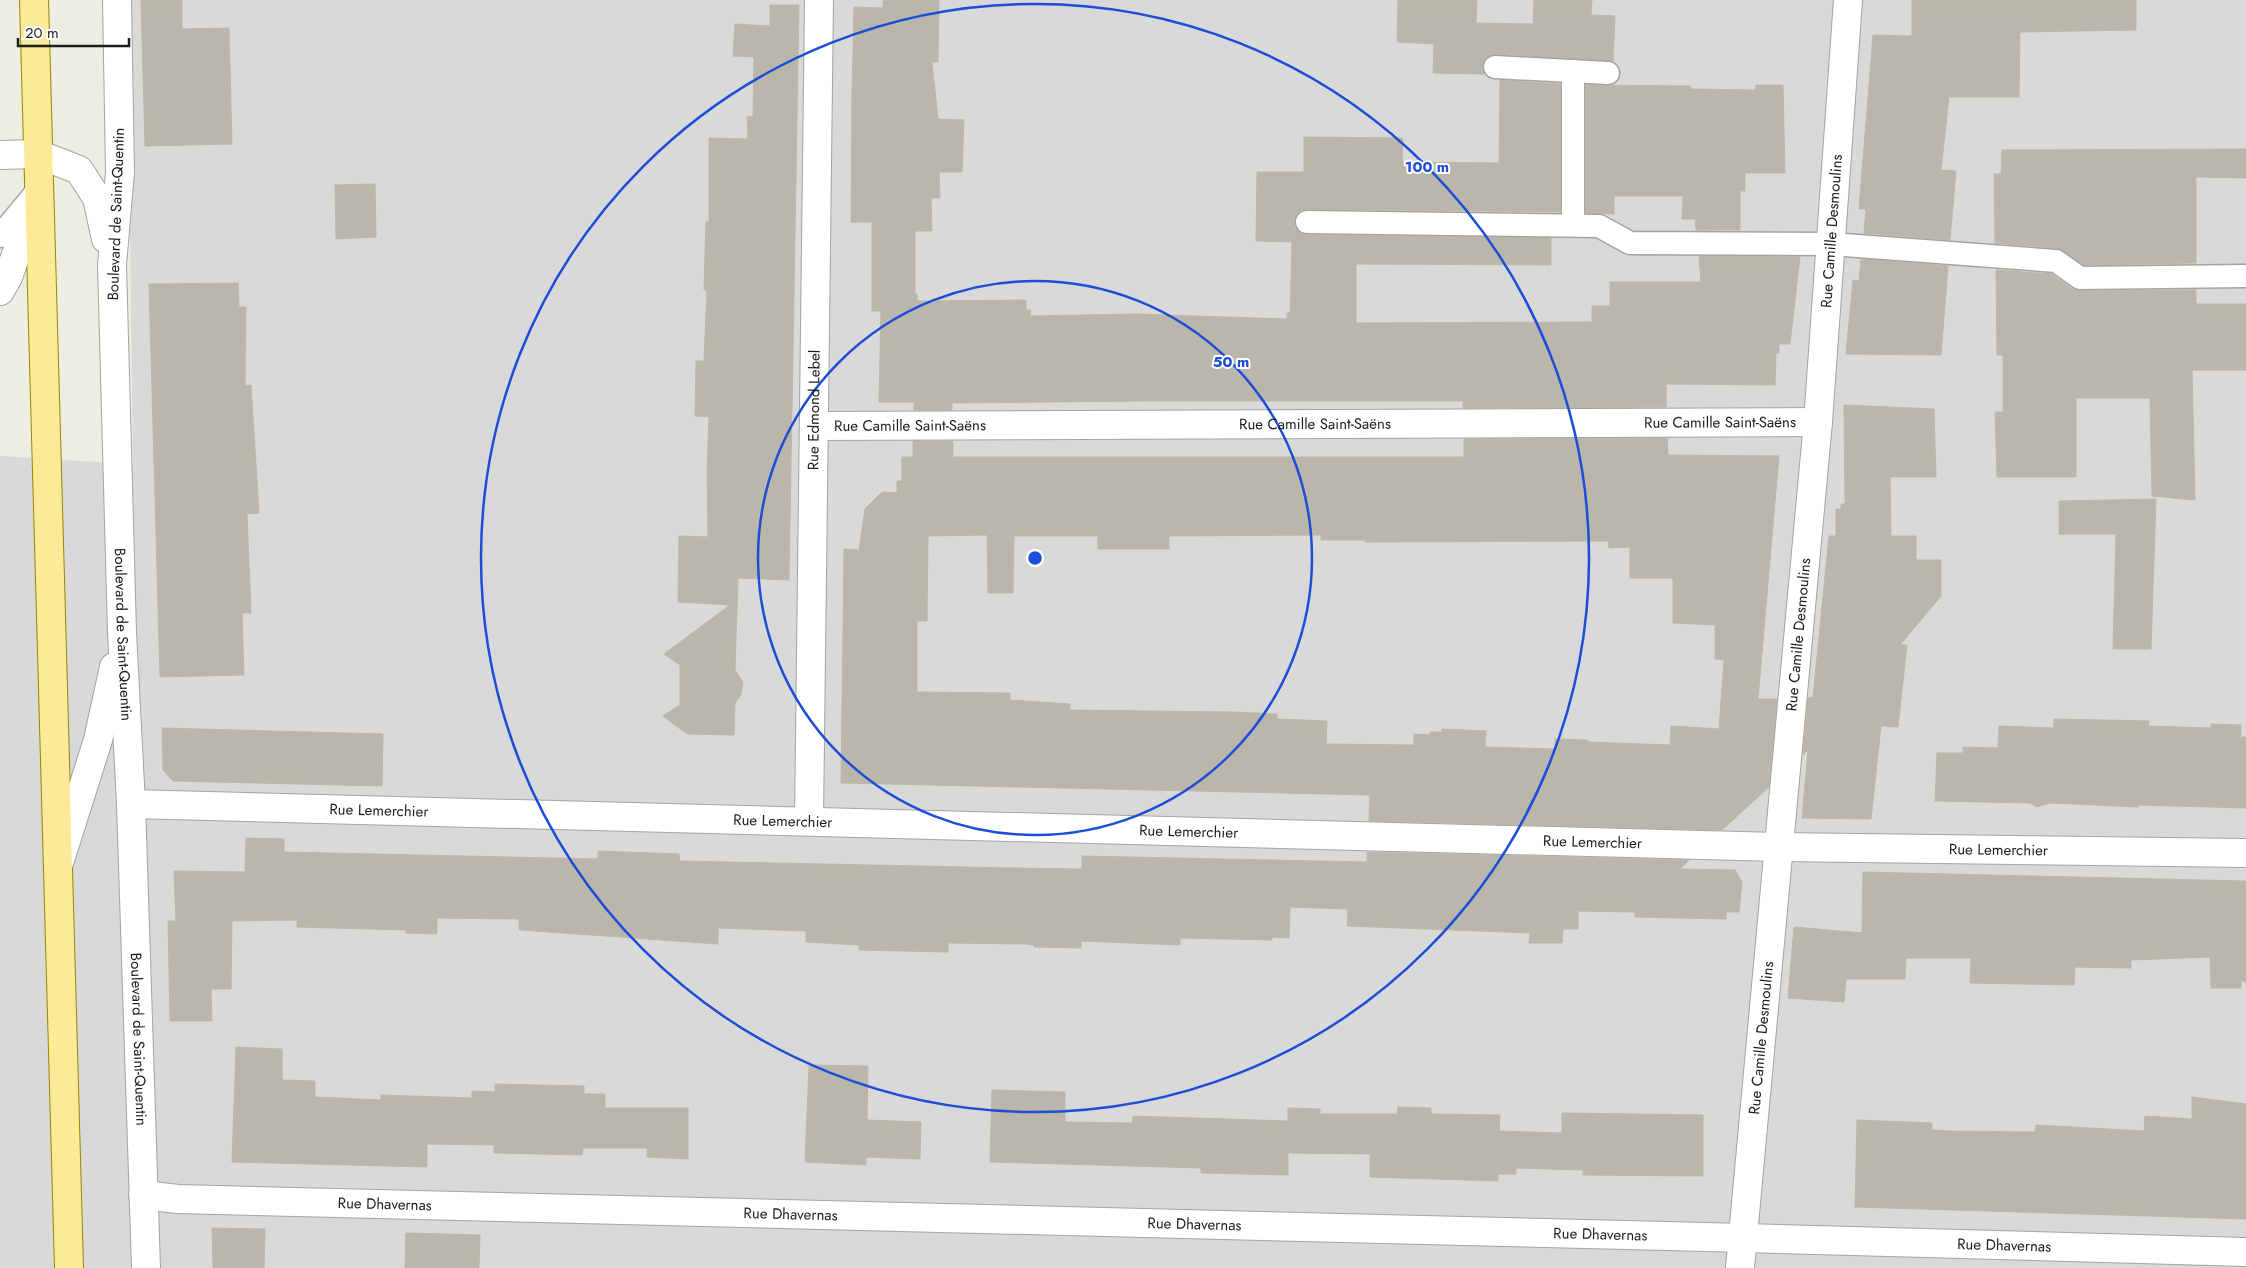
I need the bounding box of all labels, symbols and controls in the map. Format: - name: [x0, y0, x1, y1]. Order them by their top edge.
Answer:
- scale bar: [18, 15, 129, 47]
- text: 20 m: [25, 22, 59, 44]
- street label: Boulevard de Saint-Quentin: [102, 127, 130, 301]
- street label: Rue Camille Desmoulins: [1815, 154, 1848, 309]
- text: 100 m: [1405, 156, 1449, 178]
- street label: Rue Edmond Lebel: [802, 350, 826, 470]
- text: 50 m: [1213, 351, 1249, 373]
- street label: Rue Camille Saint-Saëns: [1644, 411, 1796, 434]
- street label: Rue Camille Saint-Saëns: [1239, 413, 1391, 435]
- street label: Rue Camille Saint-Saëns: [834, 414, 986, 437]
- street label: Boulevard de Saint-Quentin: [109, 548, 138, 722]
- centre of rings: [1026, 549, 1044, 567]
- street label: Rue Camille Desmoulins: [1780, 557, 1816, 712]
- street label: Rue Lemerchier: [329, 798, 430, 823]
- street label: Rue Lemerchier: [733, 809, 834, 833]
- street label: Rue Lemerchier: [1139, 819, 1239, 844]
- street label: Rue Lemerchier: [1543, 830, 1643, 854]
- street label: Rue Lemerchier: [1949, 838, 2049, 861]
- street label: Boulevard de Saint-Quentin: [125, 952, 152, 1126]
- street label: Rue Camille Desmoulins: [1743, 960, 1779, 1116]
- street label: Rue Dhavernas: [337, 1192, 432, 1216]
- street label: Rue Dhavernas: [743, 1202, 838, 1226]
- street label: Rue Dhavernas: [1147, 1212, 1242, 1236]
- street label: Rue Dhavernas: [1553, 1222, 1648, 1247]
- street label: Rue Dhavernas: [1957, 1233, 2052, 1258]

